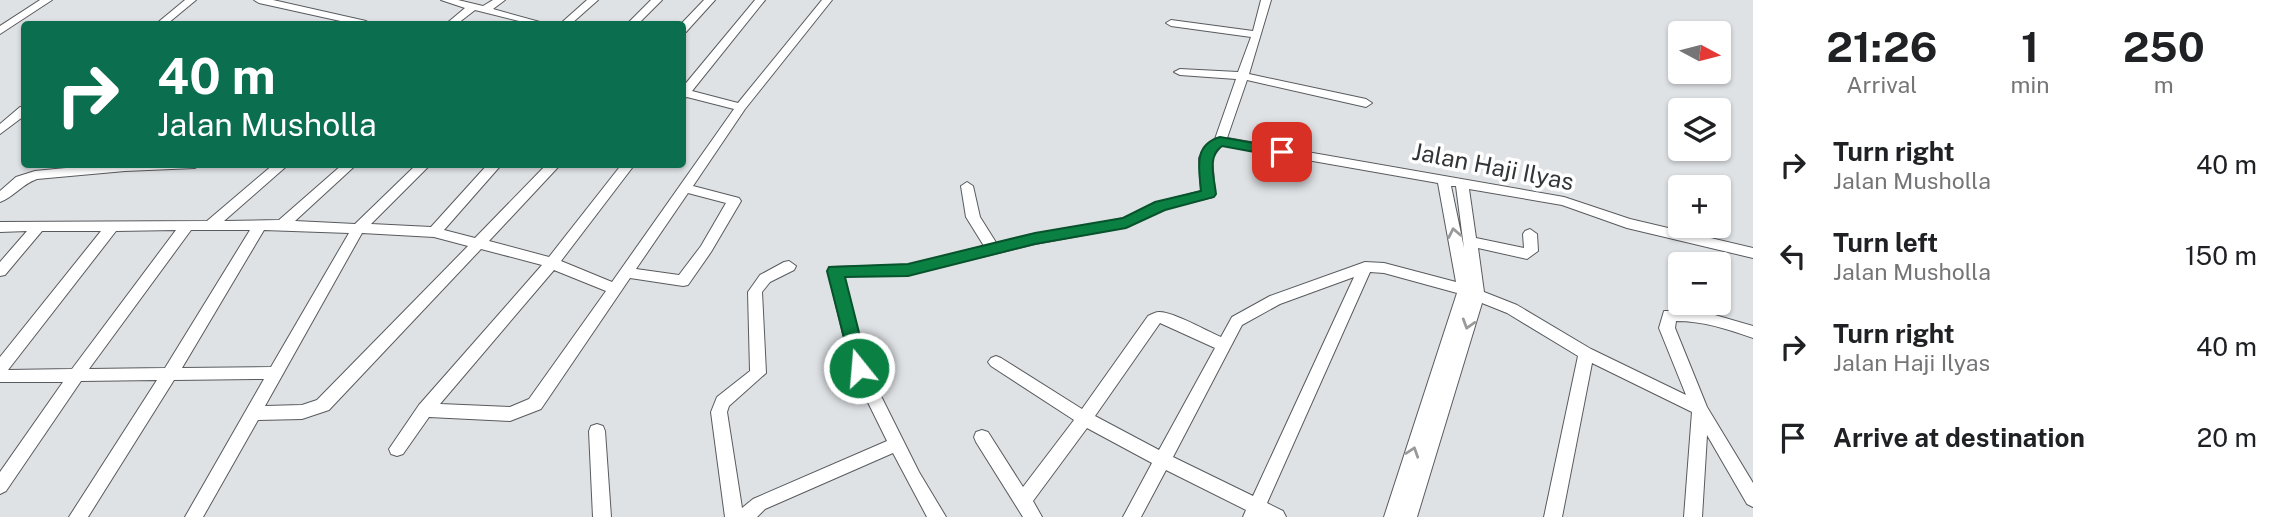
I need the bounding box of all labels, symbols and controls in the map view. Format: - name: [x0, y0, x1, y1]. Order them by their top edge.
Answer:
- north arrow: [1668, 21, 1731, 84]
- map controls: [1668, 21, 1731, 315]
- text: 21:26: [1826, 22, 1937, 71]
- text: 1: [2021, 22, 2039, 71]
- text: 250: [2123, 22, 2205, 71]
- text: 40 m: [157, 47, 276, 105]
- icon: right: [42, 49, 133, 140]
- text: Arrival: [1846, 71, 1917, 98]
- text: min: [2011, 71, 2050, 98]
- text: m: [2154, 71, 2174, 98]
- button: layers: [1668, 98, 1731, 161]
- text: Jalan Musholla: [157, 106, 377, 143]
- pin: [1252, 122, 1312, 182]
- icon: arrive: [1263, 133, 1301, 171]
- text: Turn right: [1833, 136, 1955, 167]
- street label: Jalan Haji Ilyas: [1410, 137, 1576, 195]
- icon: right: [1774, 146, 1812, 184]
- text: 40 m: [2196, 149, 2257, 180]
- text: Jalan Musholla: [1833, 167, 1991, 194]
- button: +: [1668, 175, 1731, 238]
- one-way arrow: [1447, 227, 1462, 239]
- text: Turn left: [1833, 227, 1938, 258]
- icon: left: [1774, 237, 1812, 275]
- text: 150 m: [2185, 240, 2257, 271]
- button: −: [1668, 252, 1731, 315]
- text: Jalan Musholla: [1833, 258, 1991, 285]
- one-way arrow: [1462, 317, 1477, 329]
- text: Turn right: [1833, 318, 1955, 349]
- icon: right: [1774, 328, 1812, 366]
- position arrow: [822, 331, 896, 405]
- text: 40 m: [2196, 331, 2257, 362]
- text: Jalan Haji Ilyas: [1833, 349, 1990, 376]
- icon: arrive: [1774, 419, 1812, 457]
- text: Arrive at destination: [1833, 422, 2085, 453]
- text: 20 m: [2197, 422, 2257, 453]
- one-way arrow: [1405, 446, 1420, 458]

